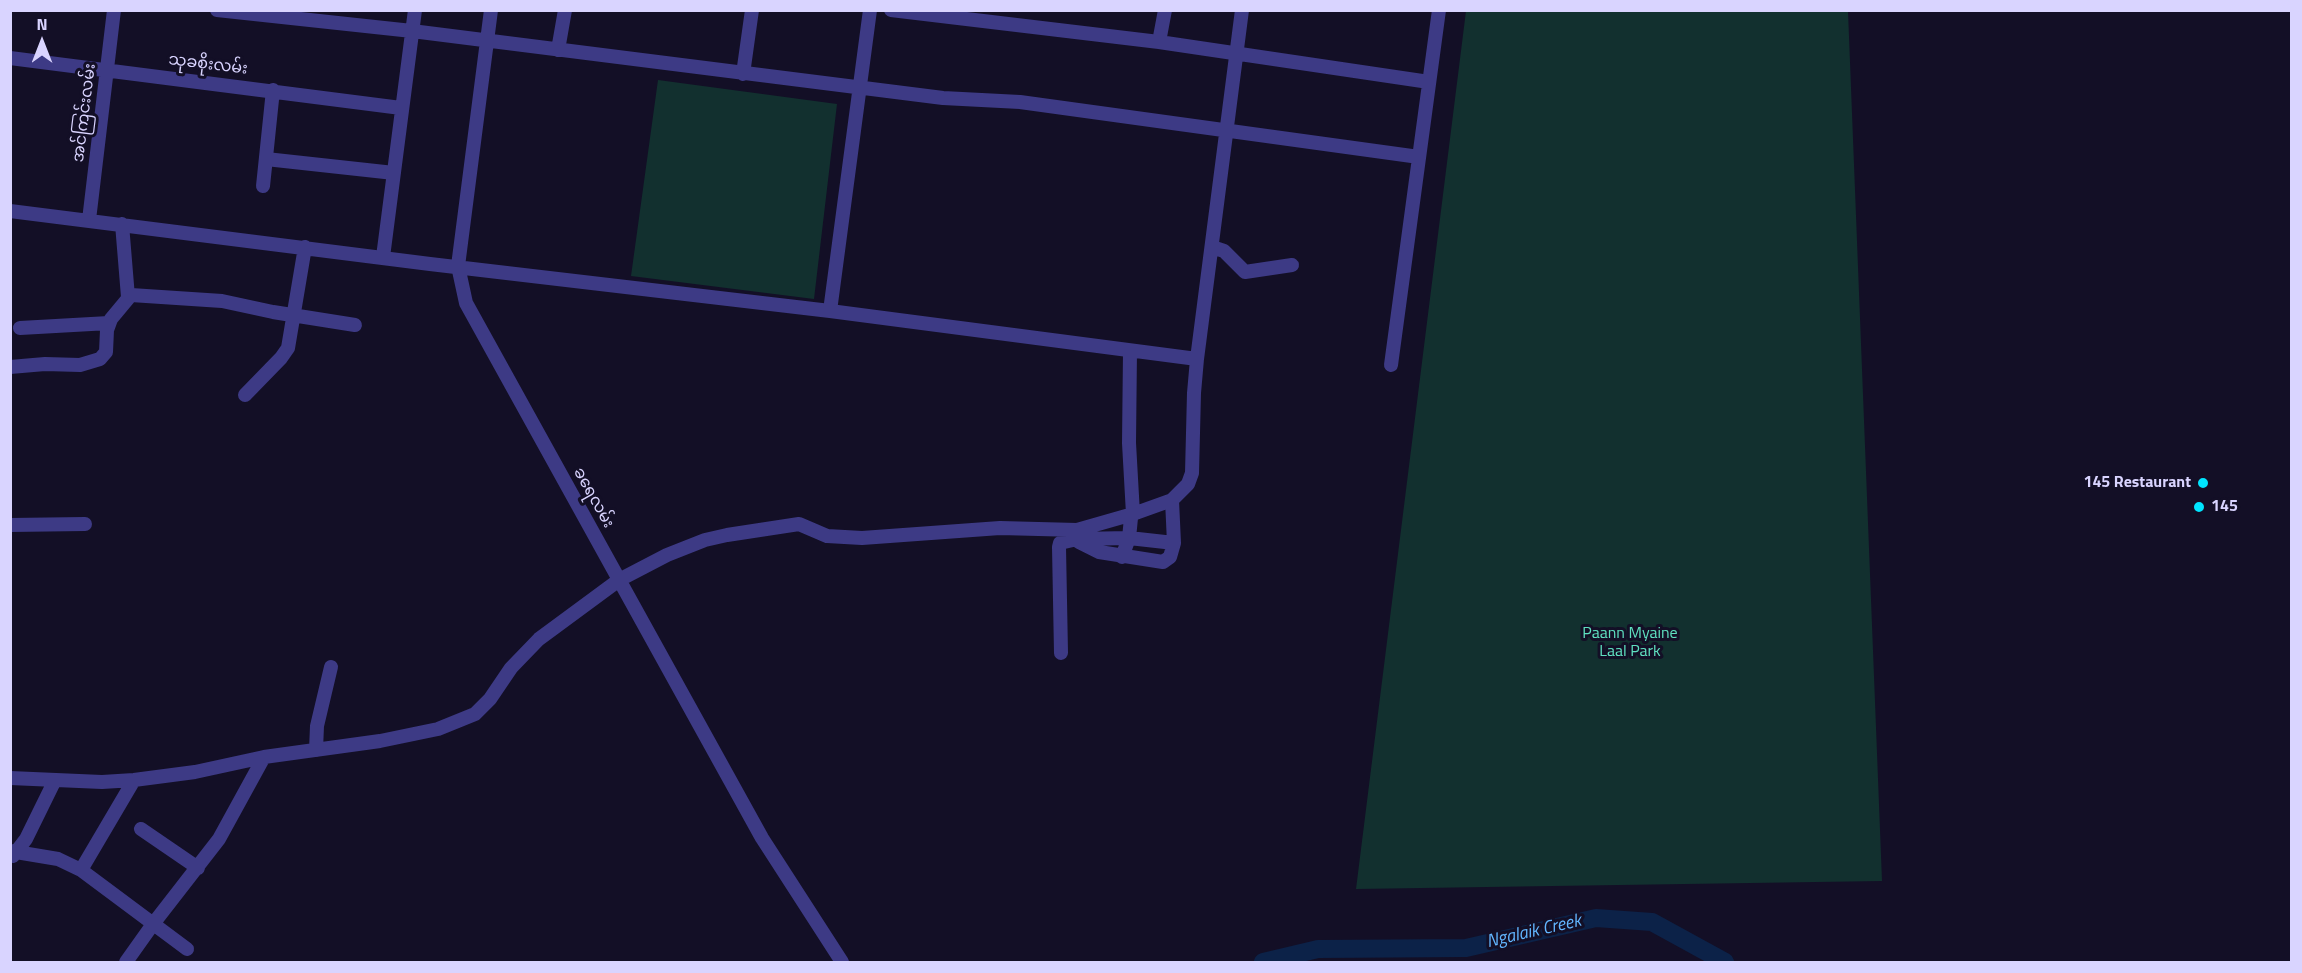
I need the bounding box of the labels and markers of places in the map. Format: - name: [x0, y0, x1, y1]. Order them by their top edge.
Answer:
- place label: 145 Restaurant: [2083, 473, 2191, 493]
- marker: 145 Restaurant: [2196, 476, 2210, 490]
- place label: 145: [2211, 497, 2238, 517]
- marker: 145: [2192, 500, 2206, 514]

